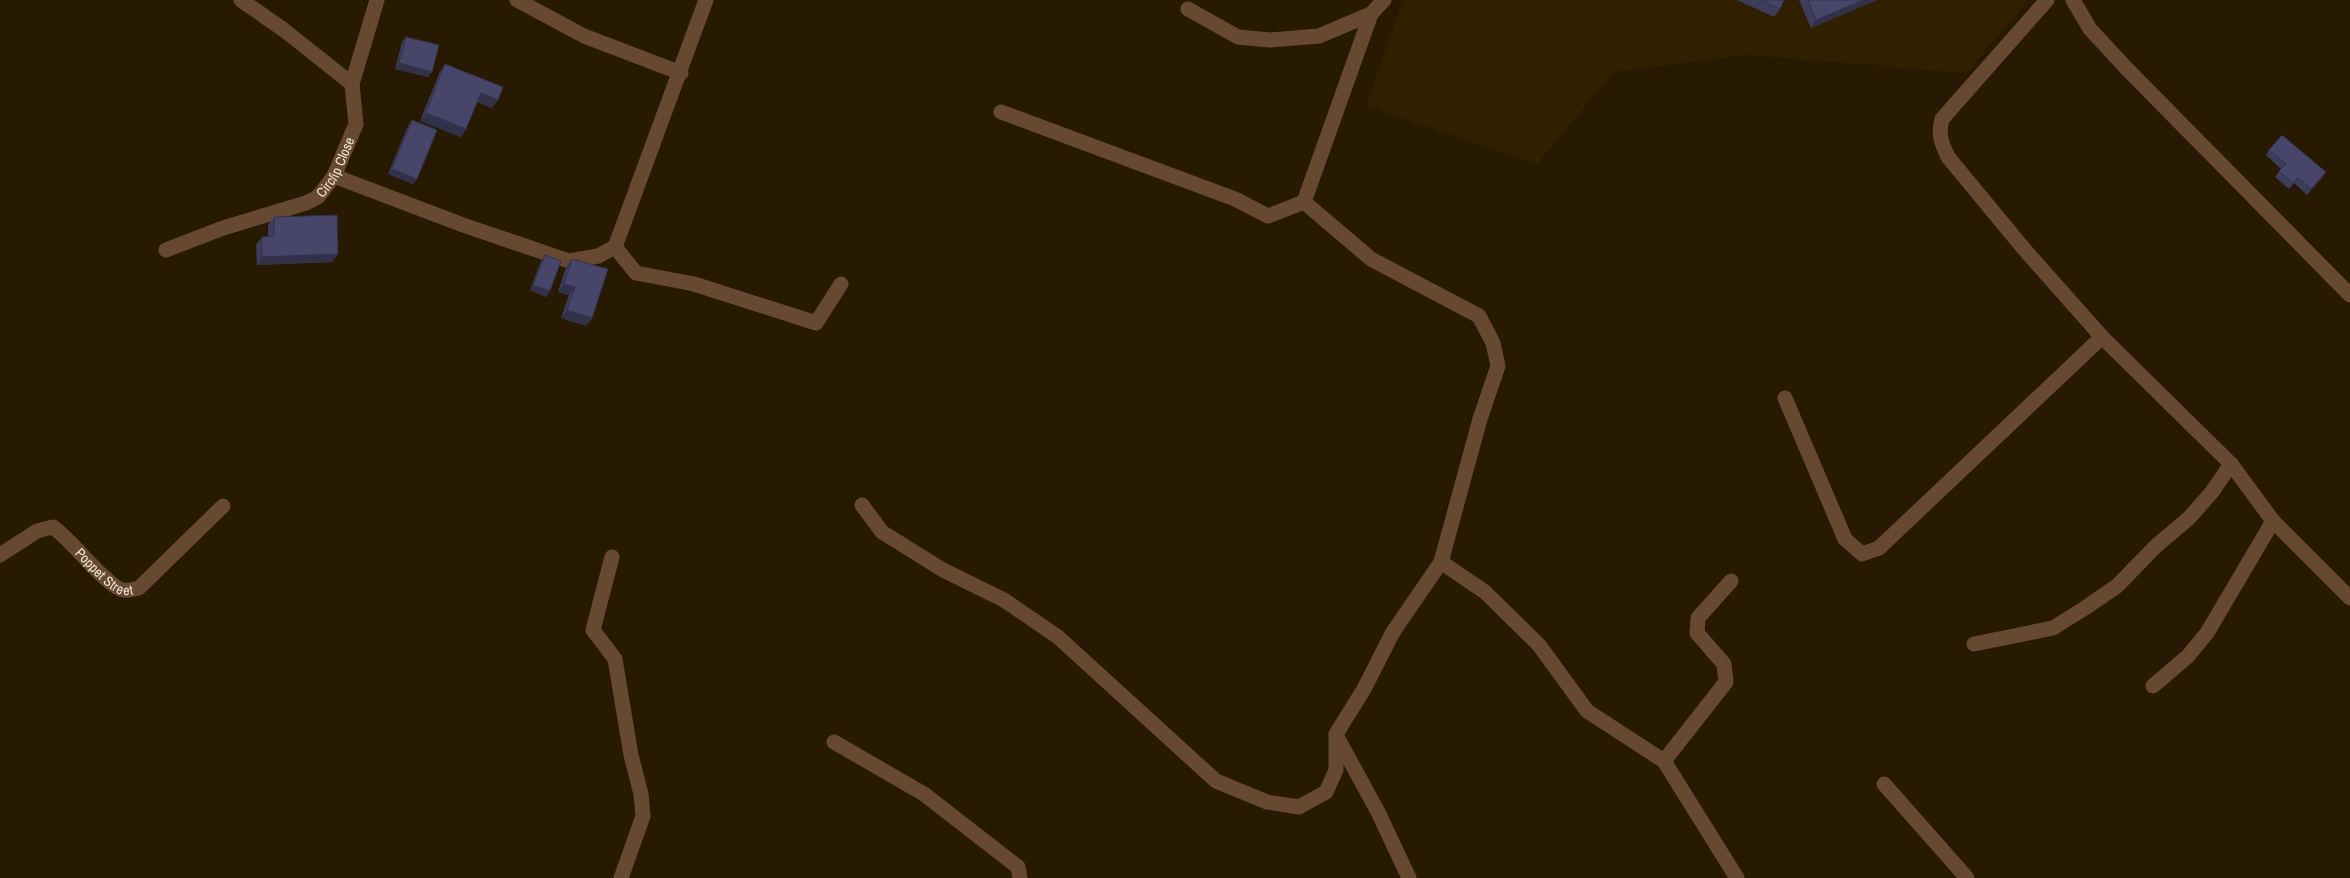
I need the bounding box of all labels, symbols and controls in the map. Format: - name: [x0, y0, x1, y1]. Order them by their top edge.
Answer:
- street label: Circlip Close: [312, 134, 358, 201]
- street label: Poppet Street: [71, 544, 134, 599]

